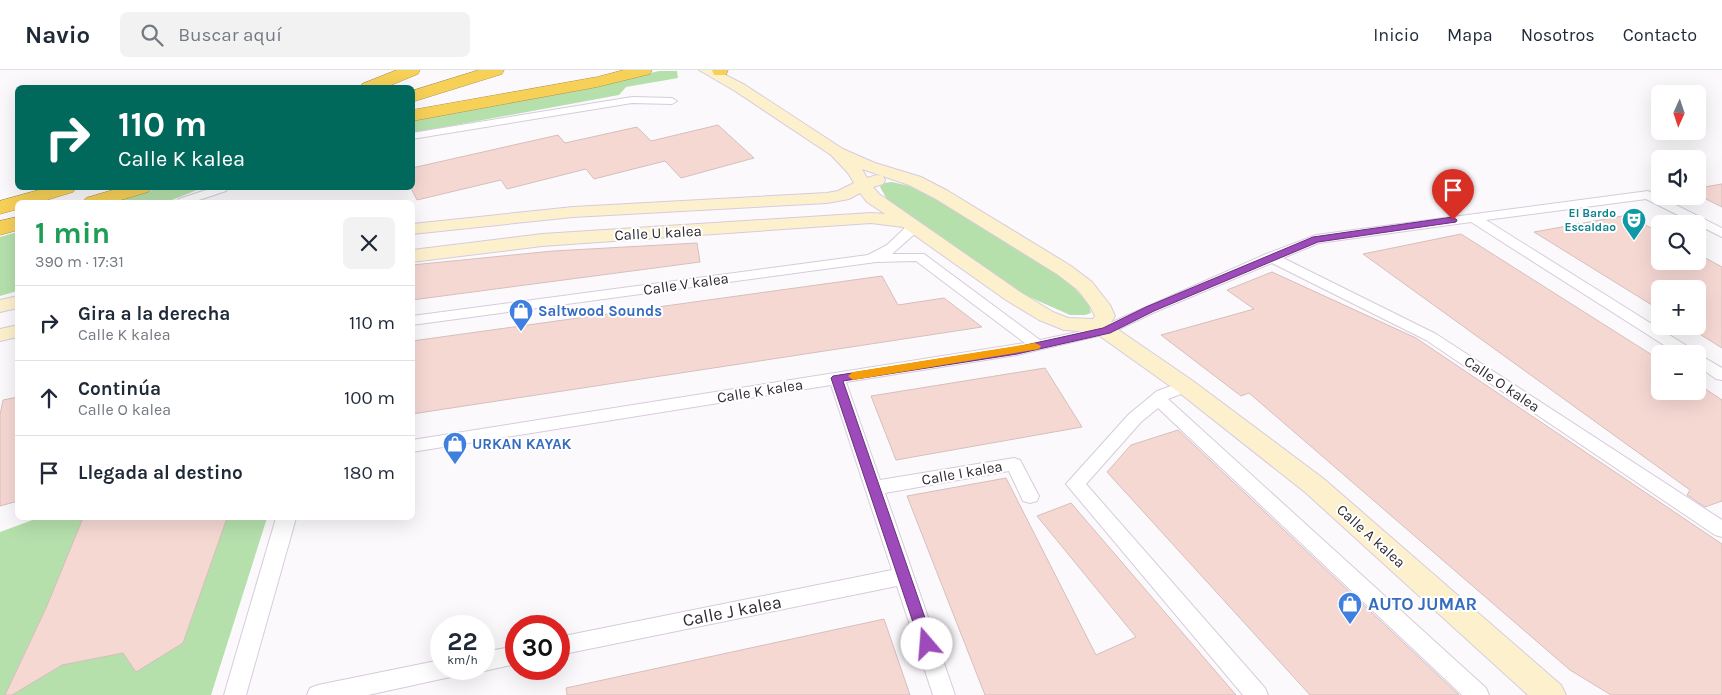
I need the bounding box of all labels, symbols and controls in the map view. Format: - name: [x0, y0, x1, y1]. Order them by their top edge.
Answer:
- search box: [120, 12, 470, 57]
- text: Navio: [25, 21, 90, 49]
- icon: search: [138, 21, 166, 49]
- text: Buscar aquí: [178, 24, 282, 46]
- text: Inicio: [1373, 24, 1419, 46]
- text: Mapa: [1447, 24, 1493, 46]
- text: Nosotros: [1521, 24, 1595, 46]
- text: Contacto: [1623, 24, 1697, 46]
- north arrow: [1651, 85, 1706, 140]
- map controls: [1651, 85, 1706, 400]
- text: 110 m: [118, 104, 207, 145]
- icon: right: [35, 105, 100, 170]
- text: Calle K kalea: [118, 146, 245, 172]
- button: sound: [1651, 150, 1706, 205]
- pin: [1432, 169, 1474, 220]
- icon: arrive: [1439, 176, 1467, 204]
- place label: El Bardo Escaldao: [1564, 206, 1616, 234]
- theatre icon: El Bardo Escaldao: [1621, 207, 1647, 241]
- text: 1 min: [35, 215, 110, 251]
- button: search: [1651, 215, 1706, 270]
- button: close: [343, 217, 395, 269]
- street label: Calle U kalea: [614, 222, 702, 244]
- text: 390 m · 17:31: [35, 252, 124, 271]
- street label: Calle V kalea: [642, 269, 730, 299]
- button: +: [1651, 280, 1706, 335]
- shop icon: Saltwood Sounds: [508, 298, 534, 332]
- place label: Saltwood Sounds: [538, 302, 662, 320]
- text: Gira a la derecha: [78, 303, 230, 325]
- icon: right: [35, 309, 63, 337]
- text: 110 m: [349, 312, 395, 334]
- text: Calle K kalea: [78, 325, 170, 344]
- button: −: [1651, 345, 1706, 400]
- street label: Calle O kalea: [1461, 352, 1543, 416]
- street label: Calle K kalea: [716, 375, 804, 407]
- text: Continúa: [78, 378, 161, 400]
- icon: ahead: [35, 384, 63, 412]
- text: 100 m: [344, 387, 395, 409]
- text: Calle O kalea: [78, 400, 171, 419]
- shop icon: URKAN KAYAK: [442, 431, 468, 465]
- place label: URKAN KAYAK: [472, 435, 572, 453]
- street label: Calle I kalea: [920, 457, 1004, 489]
- icon: arrive: [35, 459, 63, 487]
- text: Llegada al destino: [78, 462, 243, 484]
- text: 180 m: [343, 462, 395, 484]
- street label: Calle A kalea: [1333, 500, 1409, 572]
- street label: Calle J kalea: [681, 591, 783, 631]
- shop icon: AUTO JUMAR: [1337, 591, 1363, 625]
- place label: AUTO JUMAR: [1368, 593, 1477, 615]
- speed limit sign: 30: [505, 615, 570, 680]
- position arrow: [900, 617, 952, 669]
- text: 22: [447, 627, 478, 656]
- text: km/h: [447, 653, 478, 667]

